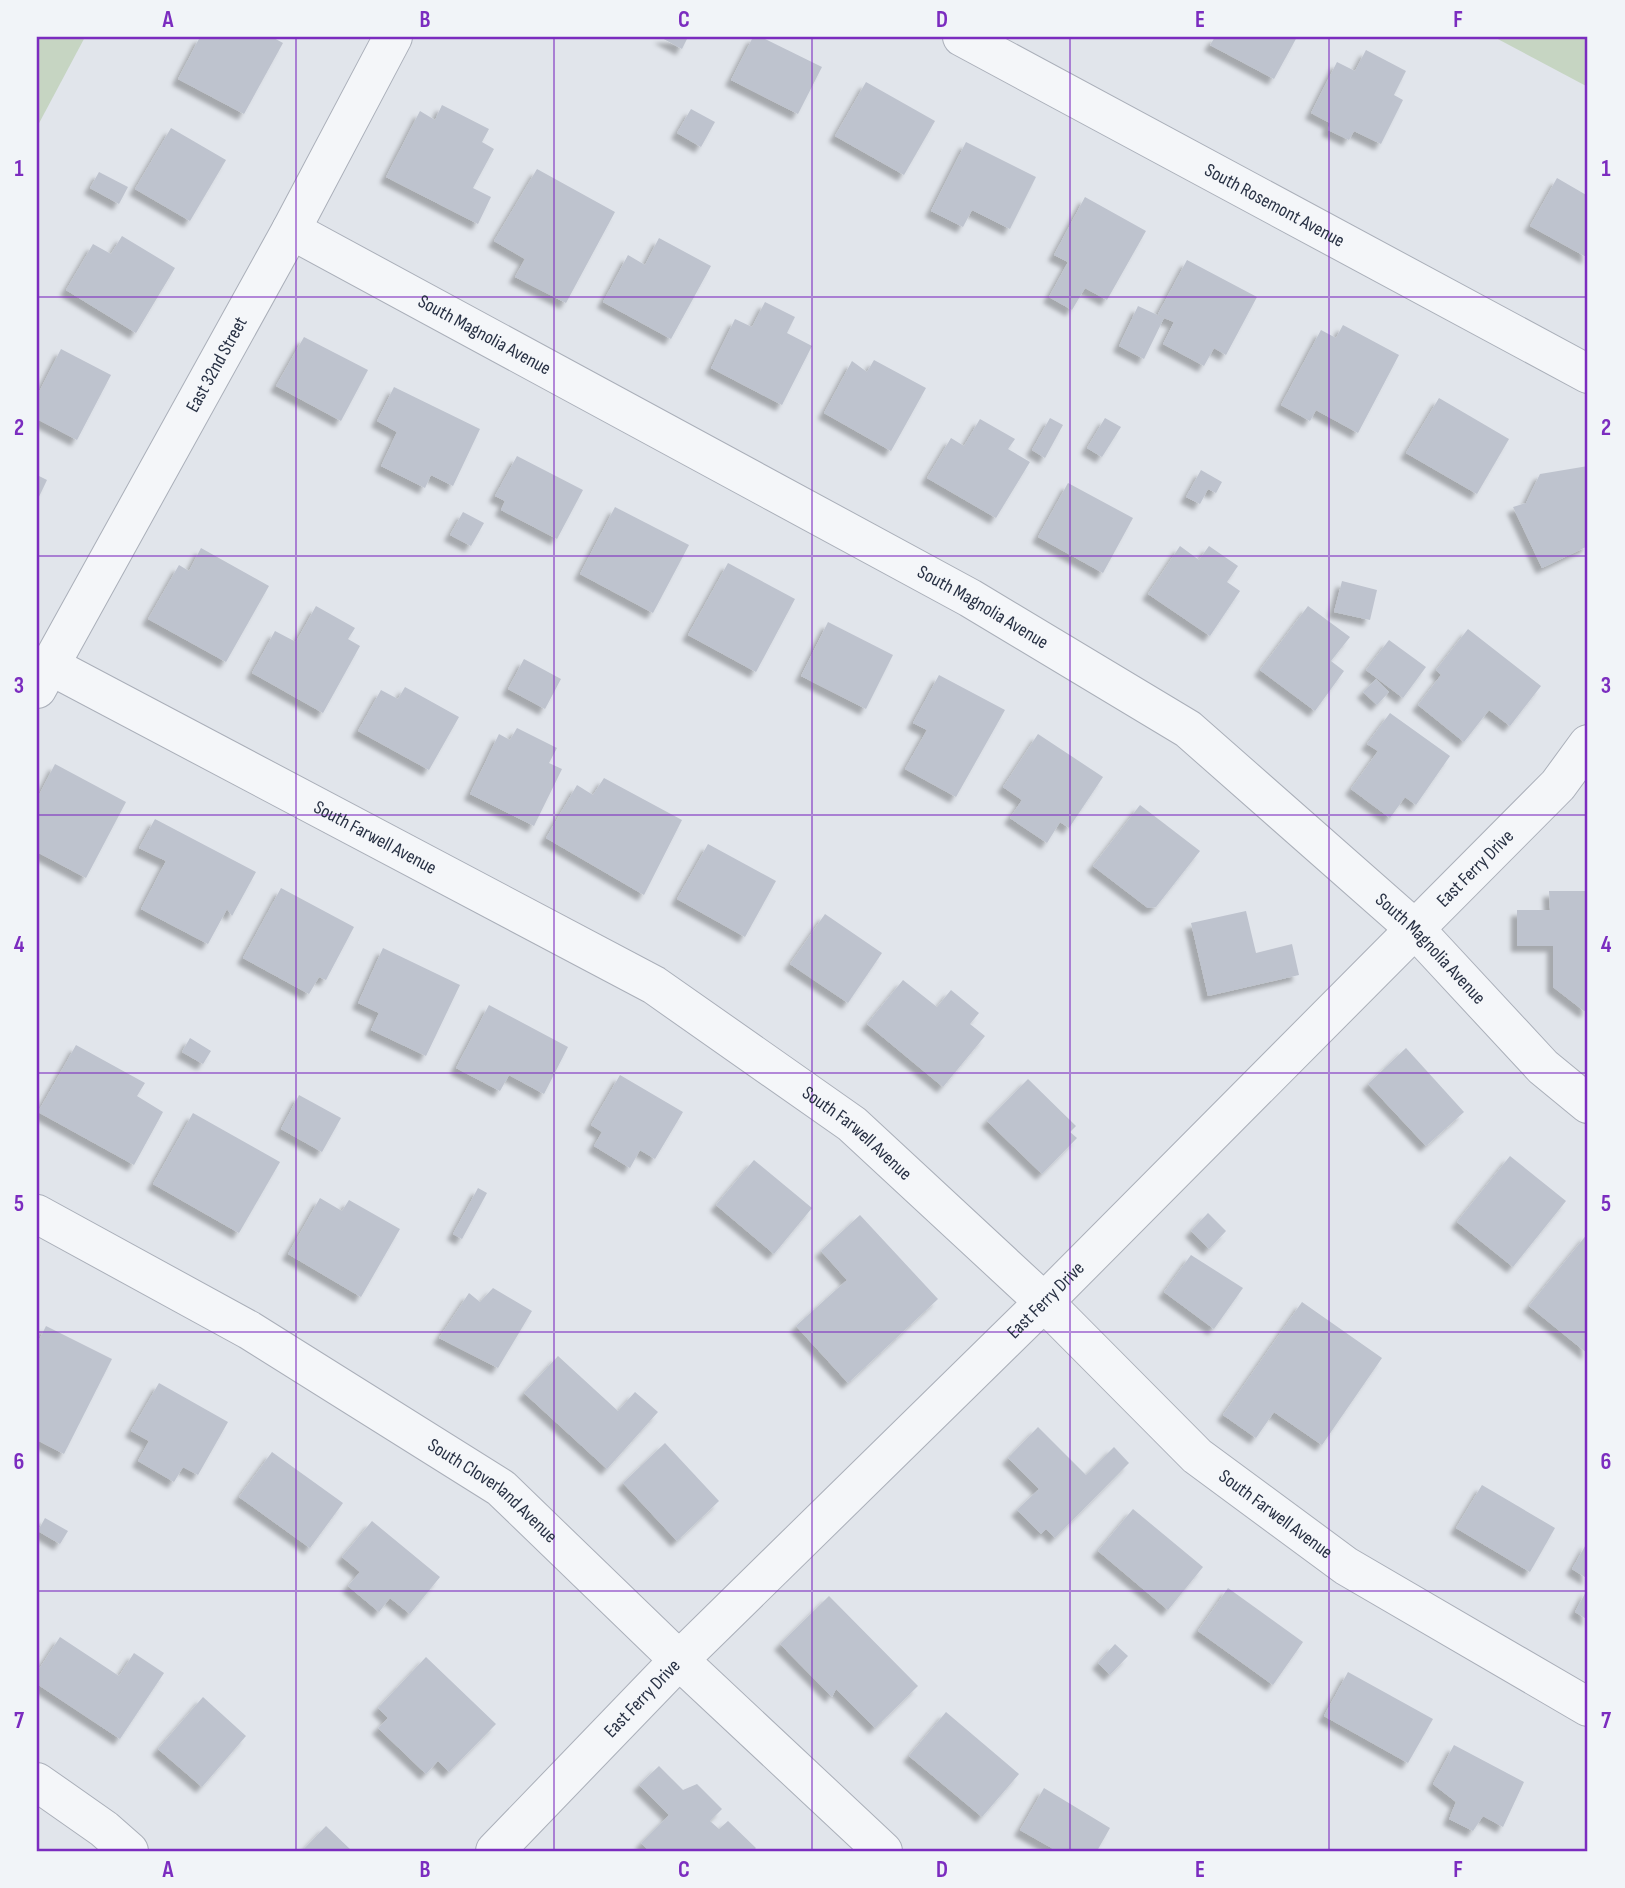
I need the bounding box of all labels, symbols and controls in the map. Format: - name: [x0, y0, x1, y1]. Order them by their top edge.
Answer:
- text: A: [162, 6, 175, 34]
- text: B: [420, 6, 431, 34]
- text: C: [678, 6, 690, 34]
- text: D: [936, 6, 948, 34]
- text: E: [1195, 6, 1205, 34]
- text: F: [1453, 6, 1463, 34]
- text: 1: [14, 155, 24, 183]
- text: 1: [1601, 155, 1611, 183]
- street label: South Rosemont Avenue: [1201, 158, 1349, 252]
- street label: South Magnolia Avenue: [414, 290, 555, 380]
- street label: East 32nd Street: [181, 312, 252, 416]
- text: 2: [14, 414, 24, 442]
- text: 2: [1601, 414, 1611, 442]
- street label: South Magnolia Avenue: [913, 560, 1053, 654]
- text: 3: [14, 672, 24, 700]
- text: 3: [1601, 672, 1611, 700]
- street label: South Farwell Avenue: [310, 796, 441, 879]
- street label: East Ferry Drive: [1432, 825, 1518, 912]
- street label: South Magnolia Avenue: [1371, 888, 1490, 1009]
- text: 4: [14, 931, 25, 959]
- text: 4: [1601, 931, 1612, 959]
- street label: South Farwell Avenue: [798, 1081, 917, 1185]
- text: 5: [14, 1190, 24, 1218]
- text: 5: [1601, 1190, 1611, 1218]
- street label: East Ferry Drive: [1002, 1257, 1089, 1343]
- street label: South Cloverland Avenue: [424, 1434, 562, 1548]
- text: 6: [14, 1448, 24, 1476]
- text: 6: [1601, 1448, 1611, 1476]
- street label: South Farwell Avenue: [1214, 1465, 1337, 1564]
- street label: East Ferry Drive: [599, 1654, 685, 1742]
- text: 7: [14, 1707, 24, 1735]
- text: 7: [1601, 1707, 1611, 1735]
- text: A: [162, 1856, 175, 1884]
- text: B: [420, 1856, 431, 1884]
- text: C: [678, 1856, 690, 1884]
- text: D: [936, 1856, 948, 1884]
- text: E: [1195, 1856, 1205, 1884]
- text: F: [1453, 1856, 1463, 1884]

